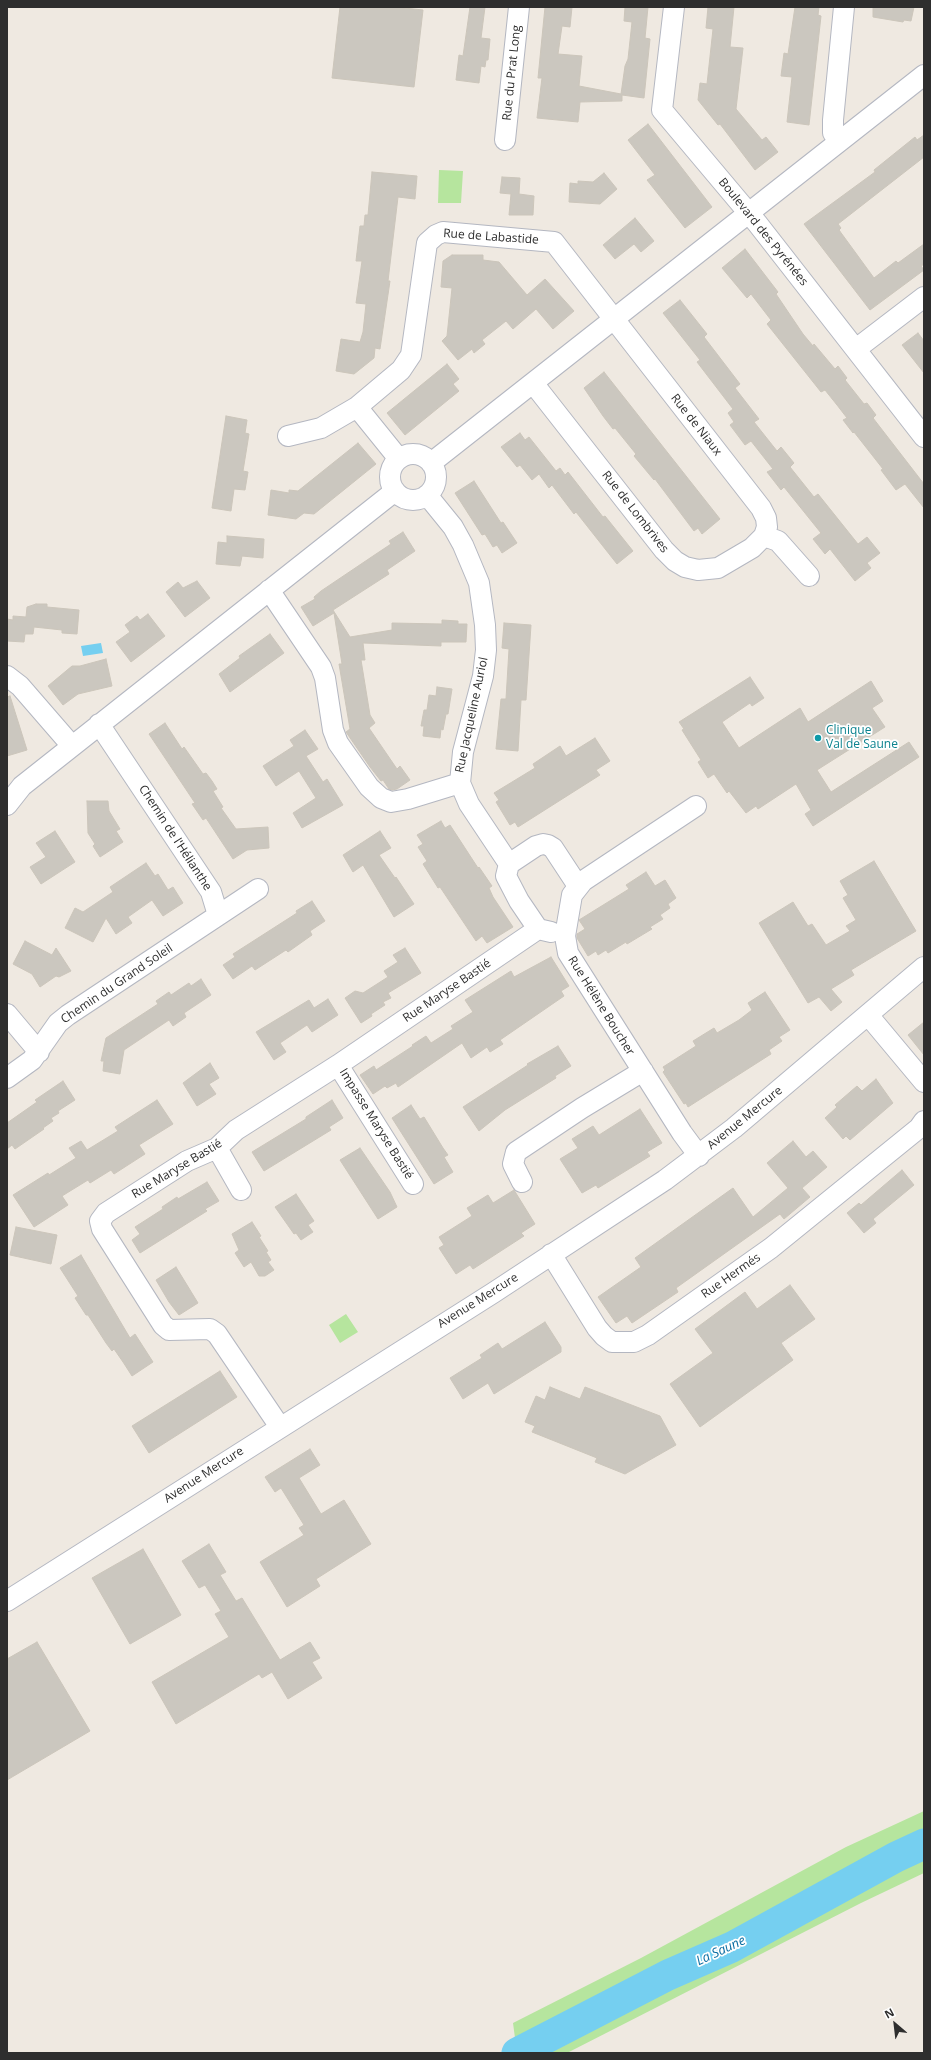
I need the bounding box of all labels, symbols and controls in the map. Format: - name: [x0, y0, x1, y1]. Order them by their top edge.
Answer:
- street label: Rue du Prat Long: [500, 25, 524, 121]
- street label: Boulevard des Pyrénées: [715, 175, 811, 289]
- street label: Rue de Labastide: [443, 226, 539, 248]
- street label: Rue de Niaux: [667, 391, 725, 459]
- street label: Rue de Lombrives: [599, 468, 671, 556]
- street label: Rue Jacqueline Auriol: [453, 656, 491, 774]
- place label: Clinique Val de Saune: [826, 724, 898, 752]
- marker: Clinique Val de Saune: [813, 733, 823, 743]
- street label: Chemin de l'Hélianthe: [135, 782, 215, 894]
- street label: Chemin du Grand Soleil: [58, 941, 176, 1027]
- street label: Rue Hélène Boucher: [565, 954, 637, 1058]
- street label: Rue Maryse Bastié: [400, 956, 494, 1026]
- street label: Impasse Maryse Bastié: [336, 1066, 416, 1182]
- street label: Avenue Mercure: [705, 1083, 785, 1153]
- street label: Rue Maryse Bastié: [129, 1136, 225, 1202]
- street label: Rue Hermés: [699, 1250, 763, 1302]
- street label: Avenue Mercure: [435, 1270, 521, 1332]
- street label: Avenue Mercure: [161, 1444, 247, 1506]
- water label: La Saune: [694, 1933, 748, 1969]
- north arrow: [875, 2004, 915, 2044]
- text: N: [882, 2004, 897, 2022]

